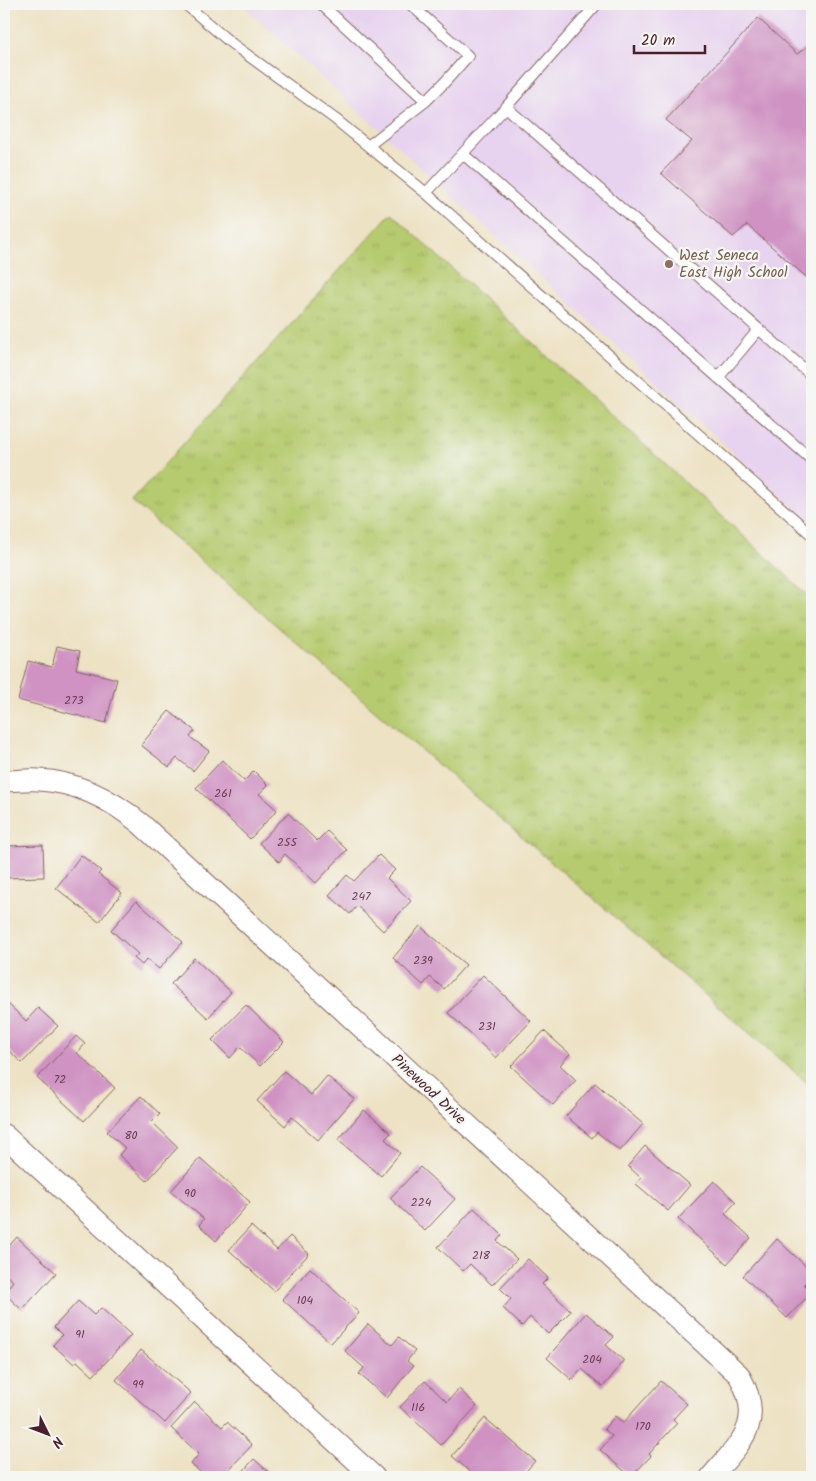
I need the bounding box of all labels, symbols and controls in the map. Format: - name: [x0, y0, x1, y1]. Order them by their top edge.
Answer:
- scale bar: [634, 22, 705, 54]
- text: 20 m: [641, 29, 675, 53]
- place label: West Seneca East High School: [679, 244, 788, 285]
- marker: West Seneca East High School: [663, 258, 675, 270]
- house number: 273: [64, 691, 84, 710]
- house number: 261: [214, 784, 232, 803]
- house number: 255: [277, 833, 298, 852]
- house number: 247: [351, 887, 371, 906]
- house number: 239: [413, 951, 433, 970]
- house number: 231: [478, 1017, 496, 1036]
- street label: Pinewood Drive: [385, 1049, 471, 1131]
- house number: 72: [54, 1070, 66, 1089]
- house number: 80: [124, 1126, 138, 1145]
- house number: 90: [184, 1184, 196, 1203]
- house number: 224: [411, 1193, 432, 1212]
- house number: 218: [472, 1246, 491, 1265]
- house number: 104: [297, 1291, 314, 1310]
- house number: 91: [75, 1325, 85, 1344]
- house number: 204: [582, 1350, 602, 1369]
- house number: 99: [132, 1375, 144, 1394]
- house number: 116: [411, 1398, 425, 1417]
- north arrow: [22, 1408, 72, 1458]
- house number: 170: [635, 1417, 651, 1436]
- text: N: [46, 1431, 68, 1453]

